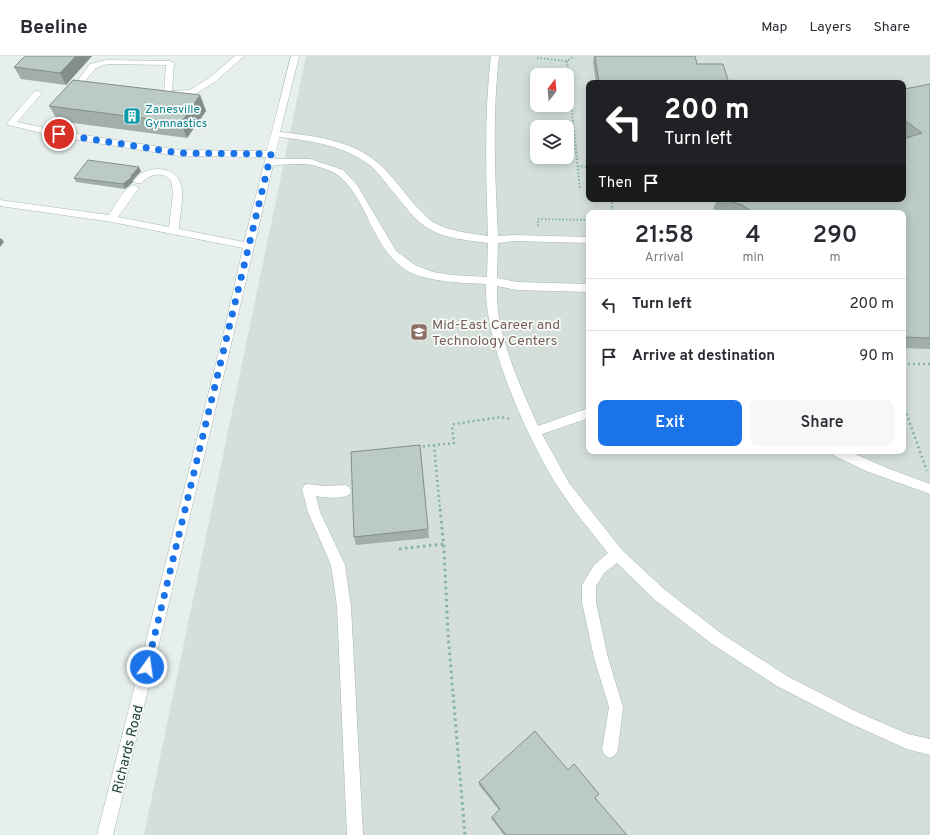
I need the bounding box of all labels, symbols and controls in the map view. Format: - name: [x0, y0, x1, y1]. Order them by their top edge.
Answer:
- text: Beeline: [20, 16, 88, 40]
- text: Map: [761, 19, 787, 36]
- text: Layers: [809, 19, 851, 36]
- text: Share: [873, 19, 910, 36]
- north arrow: [530, 68, 574, 112]
- map controls: [530, 68, 574, 164]
- text: 200 m: [664, 93, 750, 129]
- icon: left: [598, 96, 650, 148]
- place label: Zanesville Gymnastics: [145, 102, 207, 132]
- building icon: Zanesville Gymnastics: [122, 106, 142, 126]
- pin: [42, 117, 76, 151]
- button: layers: [530, 120, 574, 164]
- icon: arrive: [48, 123, 70, 145]
- text: Turn left: [664, 128, 732, 151]
- icon: arrive: [640, 172, 662, 194]
- text: Then: [598, 174, 632, 193]
- text: 21:58: [634, 221, 694, 251]
- text: 4: [746, 221, 761, 251]
- text: 290: [813, 221, 857, 251]
- text: Arrival: [645, 250, 684, 266]
- text: min: [742, 250, 764, 266]
- text: m: [829, 250, 841, 266]
- icon: left: [598, 294, 620, 316]
- text: Turn left: [632, 295, 692, 314]
- text: 200 m: [849, 295, 894, 314]
- place label: Mid-East Career and Technology Centers: [432, 317, 560, 350]
- school or university icon: Mid-East Career and Technology Centers: [409, 322, 429, 342]
- icon: arrive: [598, 346, 620, 368]
- text: Arrive at destination: [632, 347, 775, 366]
- text: 90 m: [859, 347, 894, 366]
- button: Exit: [598, 400, 742, 446]
- button: Share: [750, 400, 894, 446]
- position arrow: [126, 646, 168, 688]
- street label: Richards Road: [109, 703, 148, 795]

